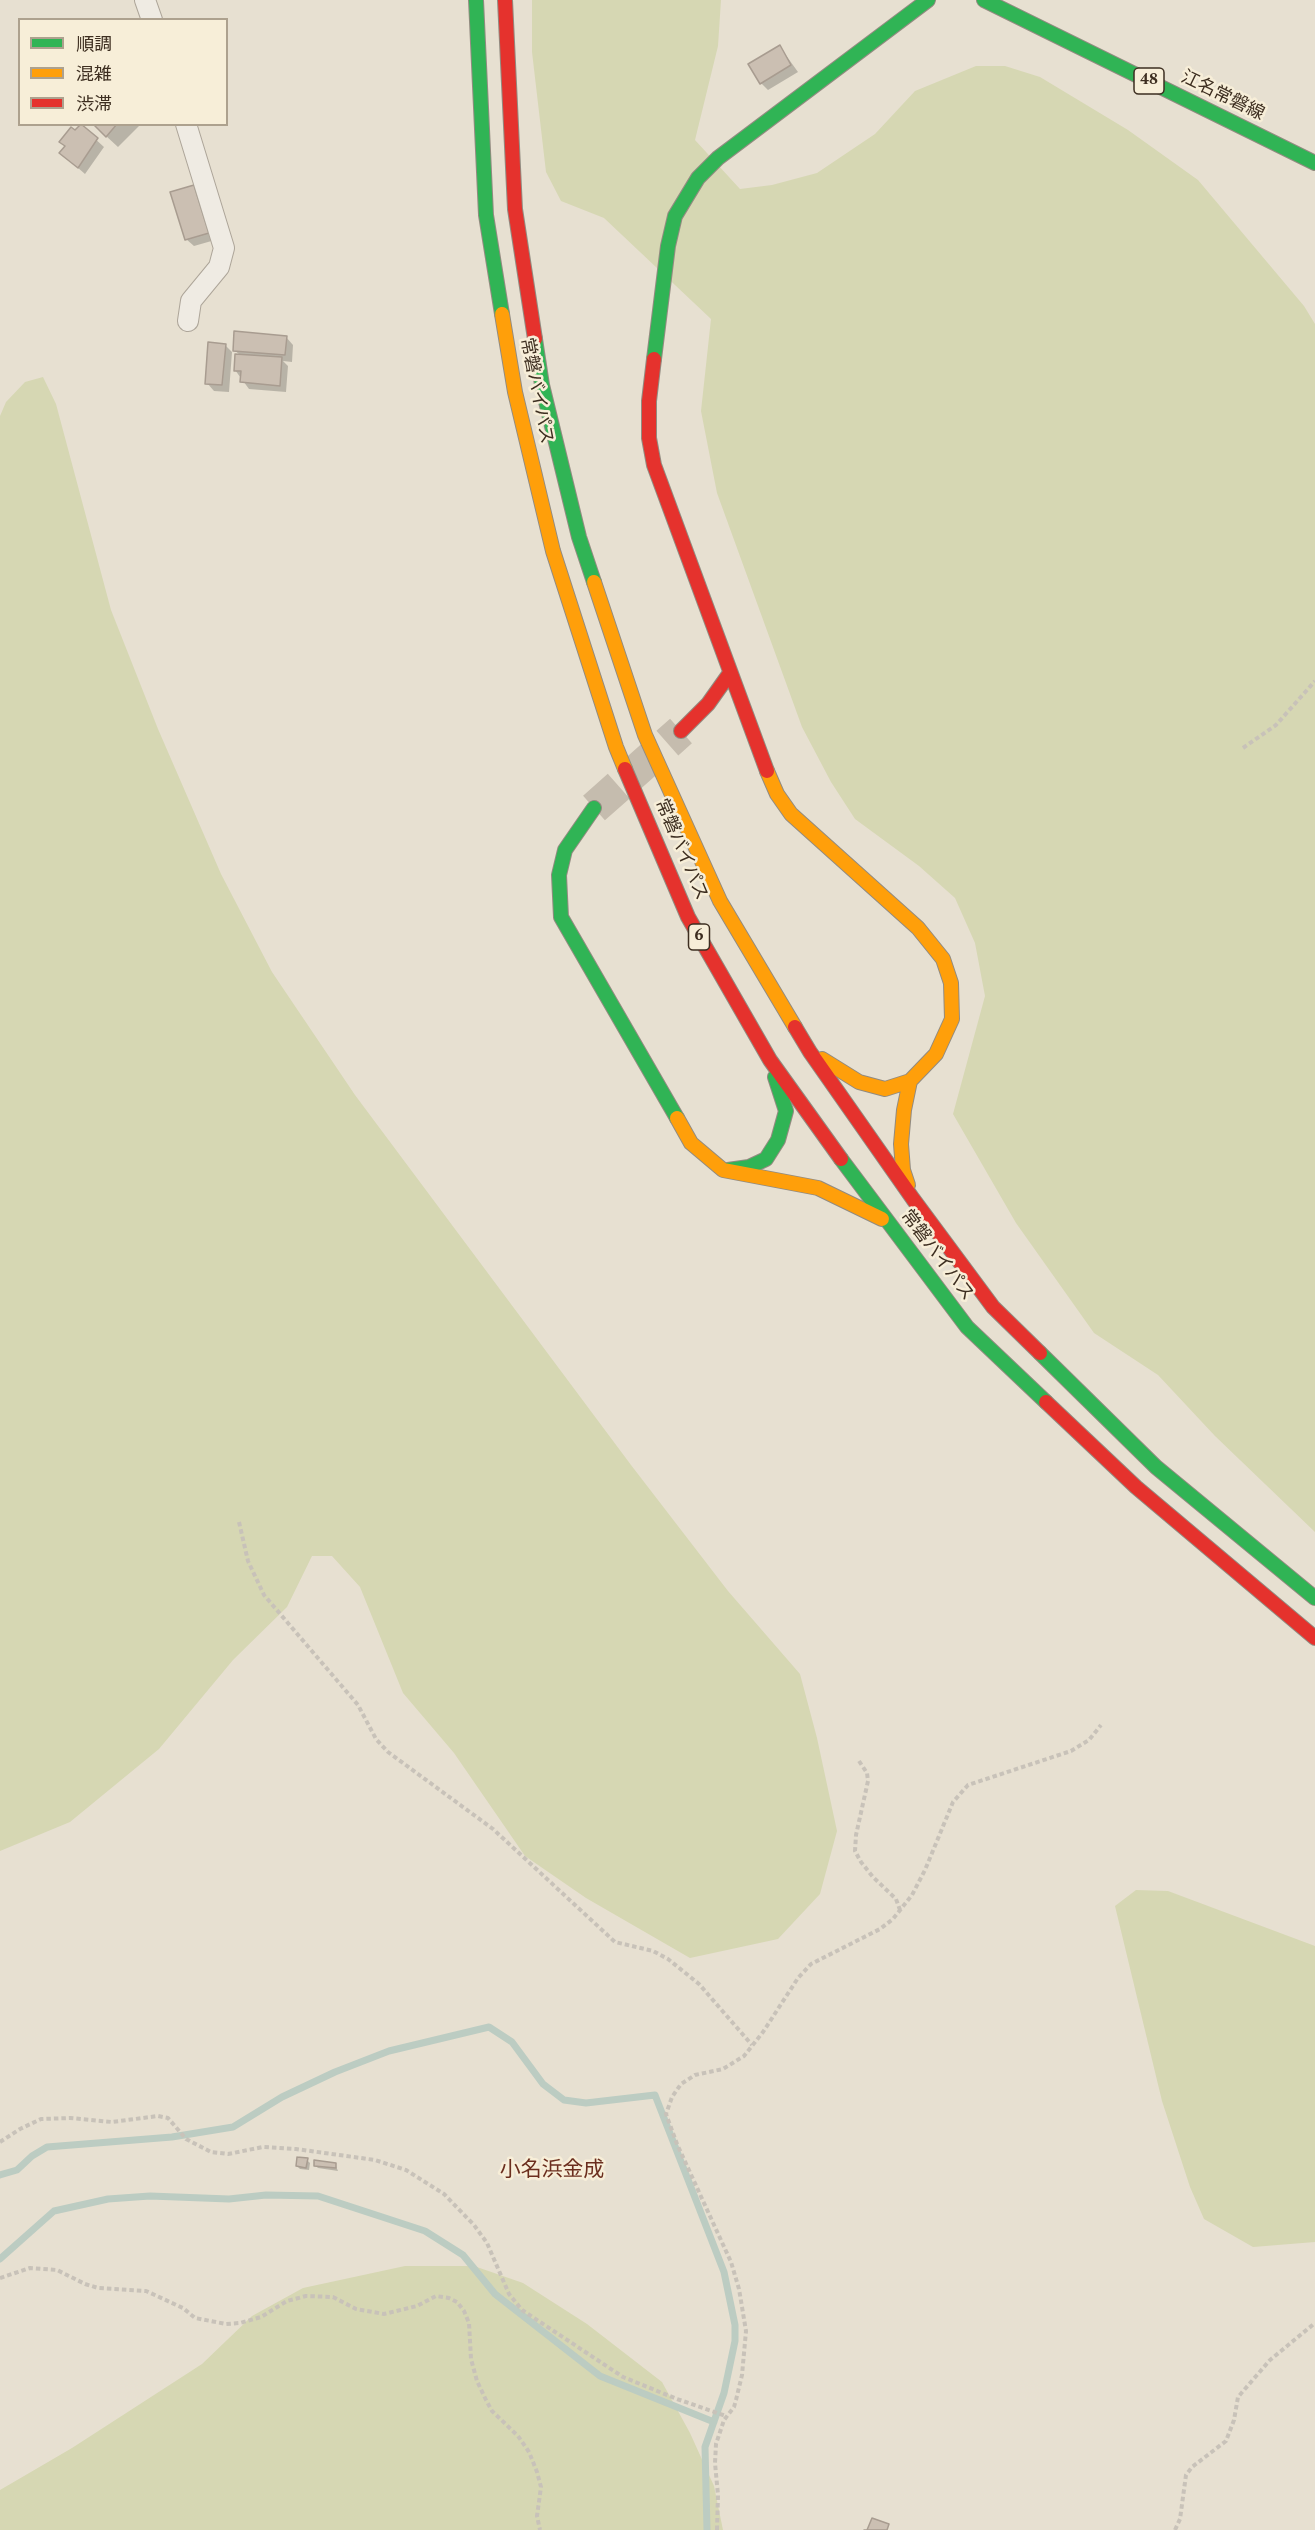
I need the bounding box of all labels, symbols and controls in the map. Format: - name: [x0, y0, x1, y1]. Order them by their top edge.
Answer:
- legend: [18, 18, 228, 126]
- text: 順調: [76, 31, 112, 58]
- text: 混雑: [76, 61, 112, 88]
- road number: 48: [1134, 68, 1164, 94]
- street label: 江名常磐線: [1177, 68, 1267, 126]
- text: 渋滞: [76, 91, 112, 118]
- street label: 常磐バイパス: [514, 336, 556, 446]
- street label: 常磐バイパス: [649, 796, 711, 904]
- road number: 6: [688, 924, 710, 950]
- street label: 常磐バイパス: [895, 1206, 977, 1306]
- district label: 小名浜金成: [500, 2159, 604, 2185]

